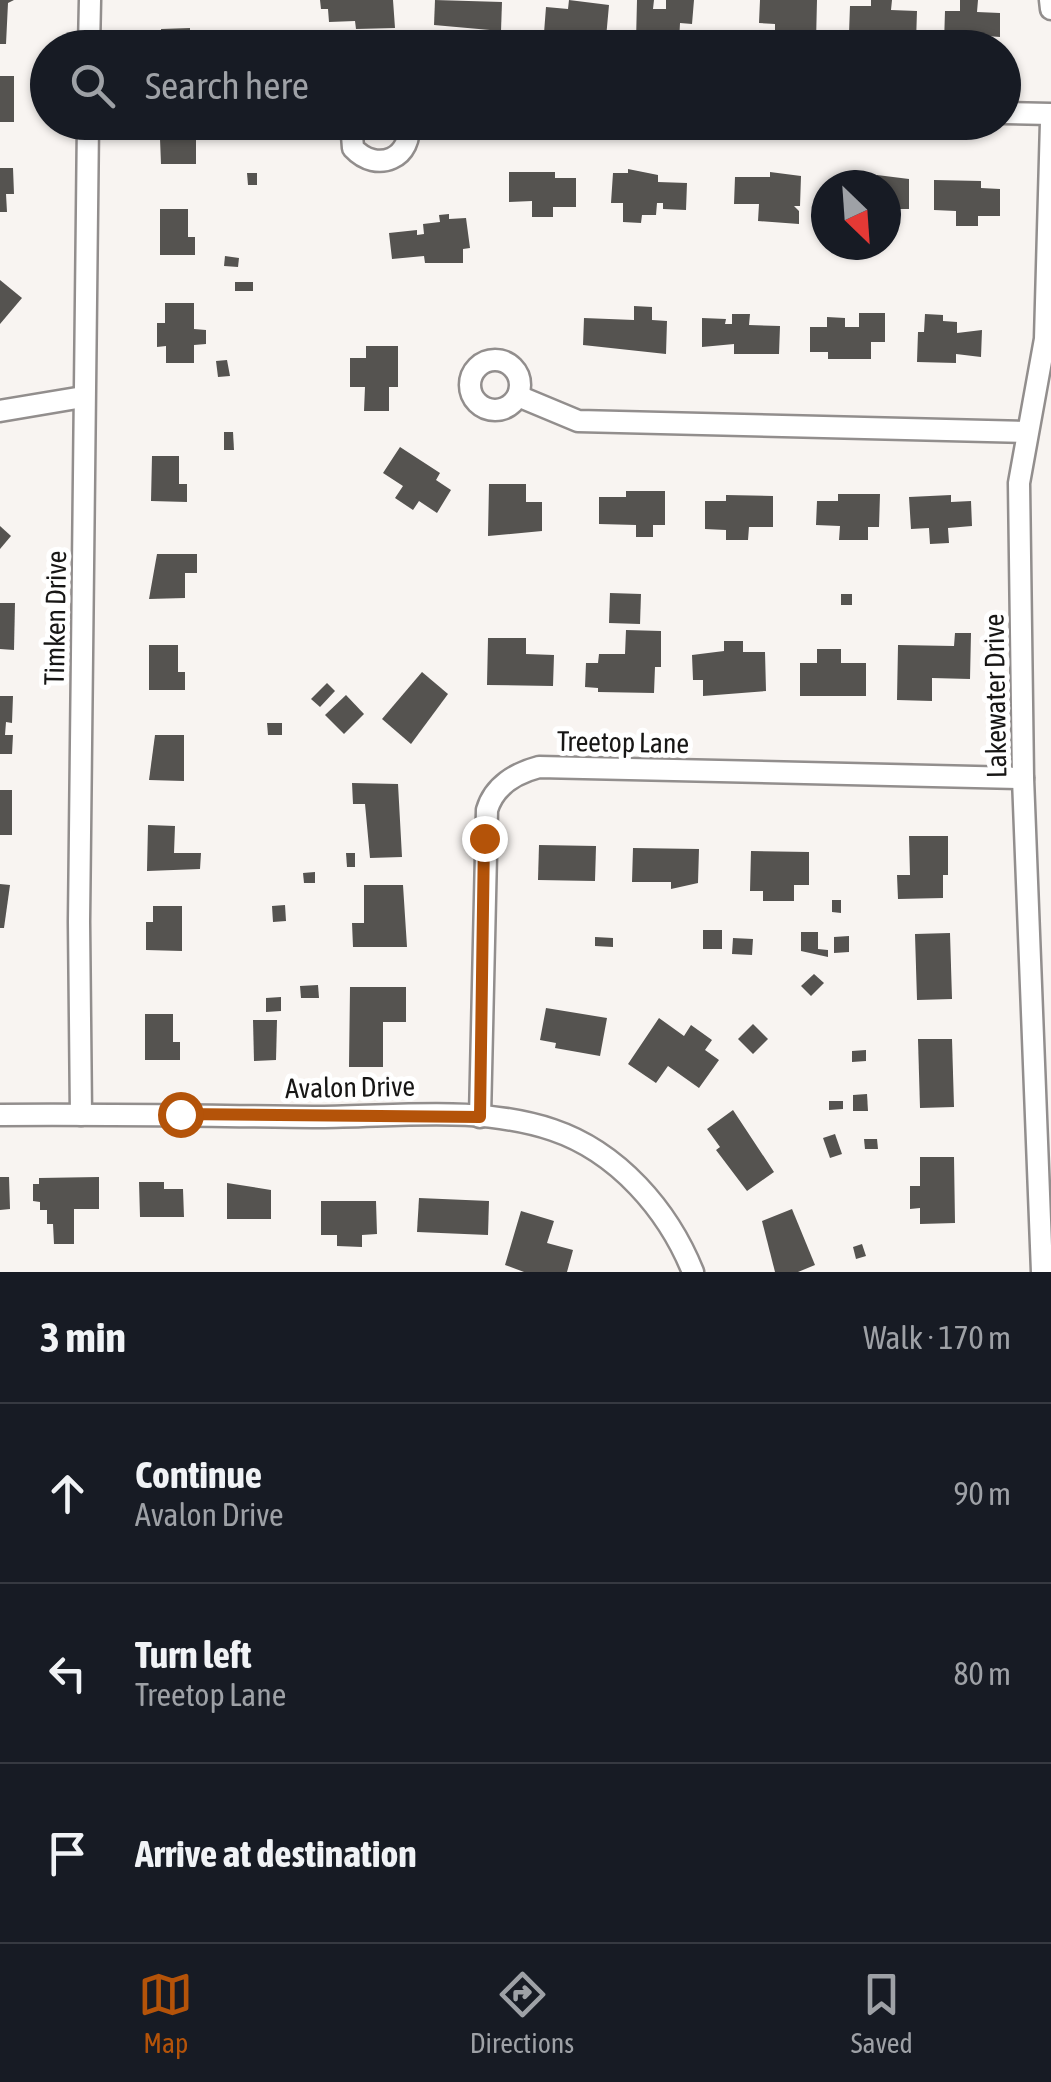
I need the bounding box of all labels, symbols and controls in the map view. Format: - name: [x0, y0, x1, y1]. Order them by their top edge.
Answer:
- search box: [30, 30, 1021, 140]
- icon: search: [65, 58, 120, 113]
- text: Search here: [145, 64, 309, 107]
- north arrow: [811, 170, 901, 260]
- street label: Timken Drive: [38, 550, 72, 686]
- street label: Lakewater Drive: [978, 614, 1012, 778]
- street label: Treetop Lane: [557, 725, 689, 759]
- route end: [462, 816, 508, 862]
- street label: Avalon Drive: [285, 1070, 415, 1104]
- route start: [158, 1092, 204, 1138]
- text: 3 min: [40, 1313, 126, 1361]
- text: Walk · 170 m: [863, 1319, 1011, 1356]
- text: Continue: [135, 1453, 262, 1496]
- icon: ahead: [40, 1466, 95, 1521]
- text: 90 m: [953, 1475, 1011, 1512]
- text: Avalon Drive: [135, 1496, 284, 1533]
- text: Turn left: [135, 1633, 251, 1676]
- icon: left: [40, 1646, 95, 1701]
- text: 80 m: [953, 1655, 1011, 1692]
- text: Treetop Lane: [135, 1676, 286, 1713]
- icon: arrive: [40, 1826, 95, 1881]
- text: Arrive at destination: [135, 1832, 417, 1875]
- tab: Map: [138, 1967, 193, 2059]
- tab: Directions: [470, 1967, 574, 2059]
- tab: Saved: [851, 1967, 913, 2059]

